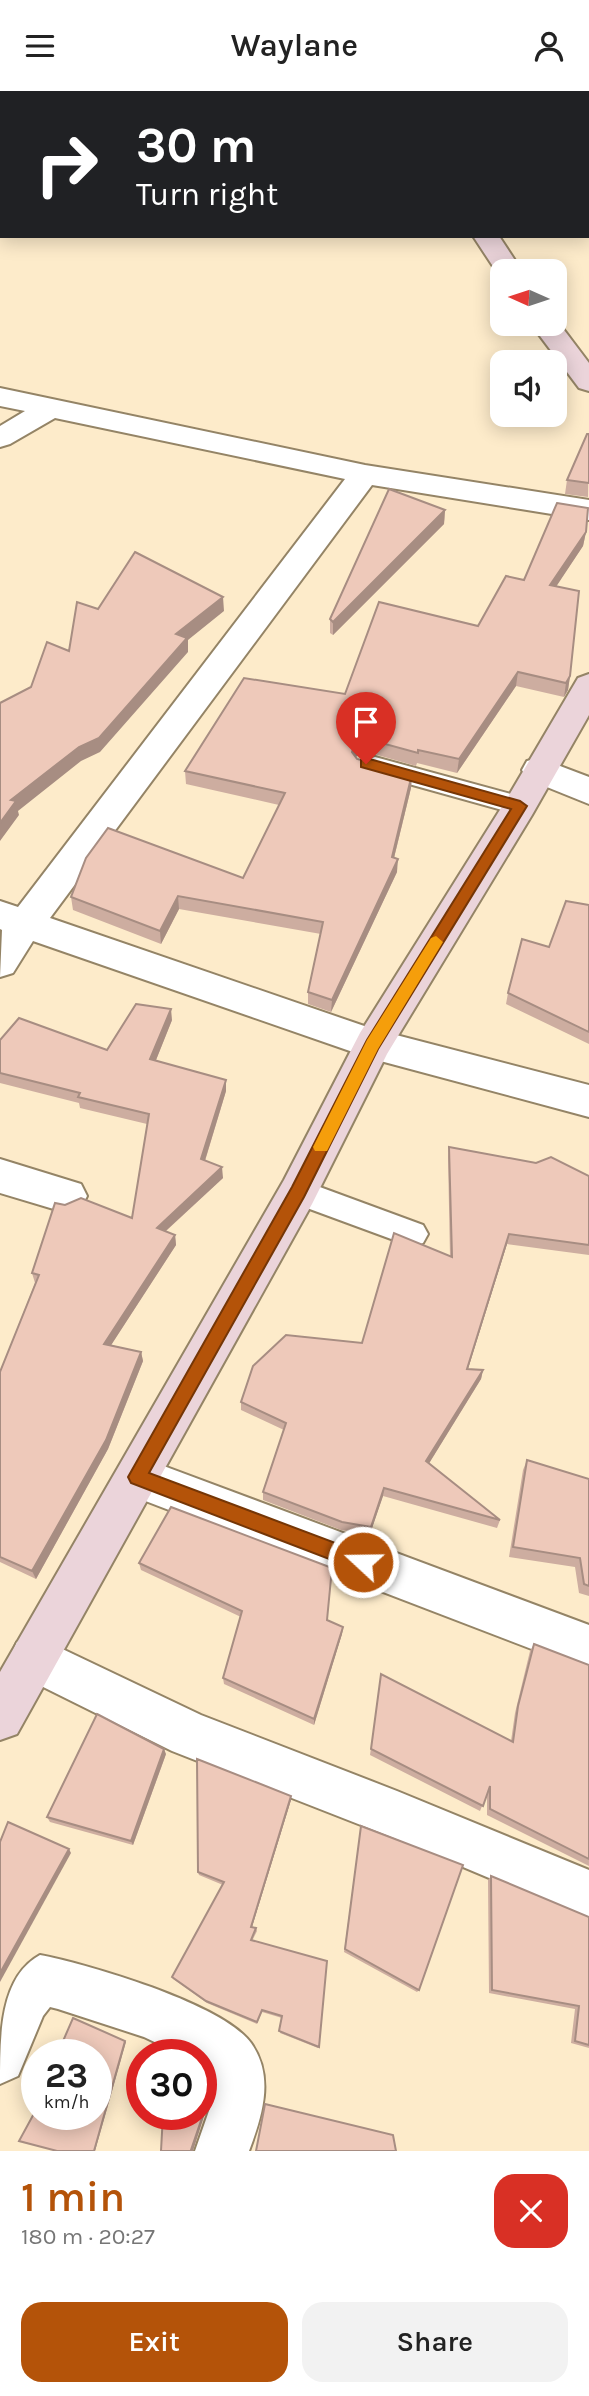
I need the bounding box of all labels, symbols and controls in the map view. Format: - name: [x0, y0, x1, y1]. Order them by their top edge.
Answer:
- icon: menu: [21, 27, 59, 65]
- text: Waylane: [231, 27, 358, 64]
- icon: person: [530, 27, 568, 65]
- text: 30 m: [136, 117, 256, 174]
- icon: right: [21, 119, 112, 210]
- text: Turn right: [136, 176, 278, 213]
- north arrow: [490, 259, 567, 336]
- map controls: [490, 259, 567, 427]
- button: sound: [490, 350, 567, 427]
- pin: [336, 692, 396, 764]
- icon: arrive: [347, 703, 385, 741]
- position arrow: [326, 1525, 400, 1599]
- speed limit sign: 30: [126, 2039, 217, 2130]
- text: 23: [45, 2055, 88, 2096]
- text: km/h: [44, 2091, 89, 2113]
- text: 1 min: [21, 2172, 125, 2222]
- button: close: [494, 2174, 568, 2248]
- text: 180 m · 20:27: [21, 2223, 155, 2250]
- button: Exit: [21, 2302, 288, 2382]
- button: Share: [302, 2302, 568, 2382]

